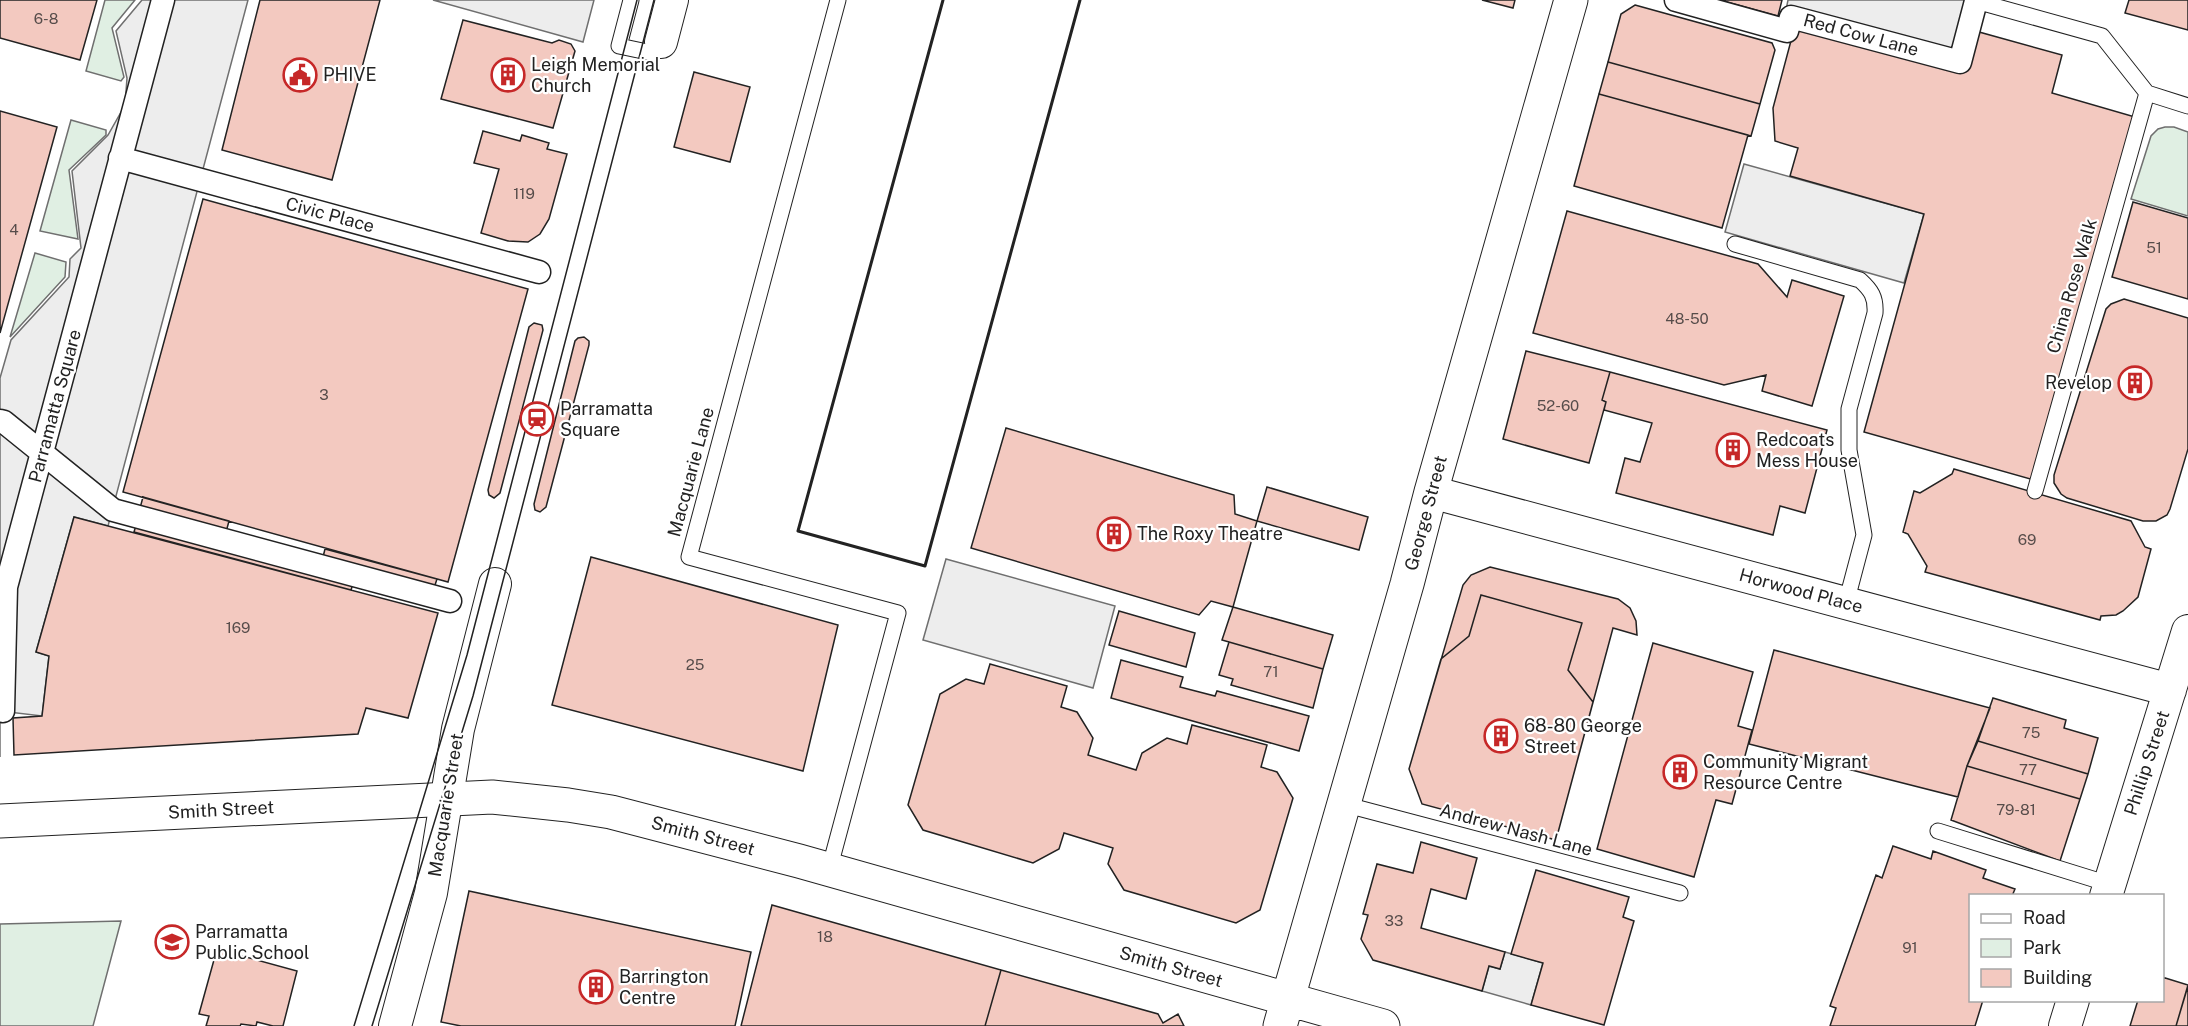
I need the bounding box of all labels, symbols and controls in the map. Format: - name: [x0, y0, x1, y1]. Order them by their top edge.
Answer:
- street label: Red Cow Lane: [1801, 9, 1921, 60]
- house number: 6-8: [34, 10, 58, 27]
- place label: Leigh Memorial Church: [531, 54, 660, 96]
- public building icon: PHIVE: [282, 57, 318, 93]
- building icon: Leigh Memorial Church: [490, 57, 526, 93]
- place label: PHIVE: [323, 64, 377, 85]
- house number: 119: [513, 185, 535, 202]
- street label: Civic Place: [283, 193, 377, 236]
- street label: China Rose Walk: [2042, 216, 2101, 356]
- house number: 4: [9, 221, 19, 238]
- house number: 51: [2146, 239, 2162, 256]
- house number: 48-50: [1665, 310, 1709, 327]
- street label: Parramatta Square: [24, 327, 85, 485]
- building icon: Revelop: [2117, 365, 2153, 401]
- place label: Revelop: [2045, 372, 2112, 393]
- house number: 3: [319, 386, 329, 403]
- house number: 52-60: [1537, 397, 1579, 414]
- place label: Parramatta Square: [560, 398, 653, 440]
- station icon: Parramatta Square: [519, 401, 555, 437]
- street label: Macquarie Lane: [663, 405, 718, 539]
- place label: Redcoats Mess House: [1756, 429, 1858, 471]
- building icon: Redcoats Mess House: [1715, 432, 1751, 468]
- street label: George Street: [1400, 453, 1451, 573]
- building icon: The Roxy Theatre: [1096, 516, 1132, 552]
- place label: The Roxy Theatre: [1137, 523, 1283, 544]
- house number: 69: [2018, 531, 2036, 548]
- street label: Horwood Place: [1737, 564, 1865, 617]
- house number: 169: [226, 619, 250, 636]
- house number: 25: [686, 656, 704, 673]
- house number: 71: [1263, 663, 1279, 680]
- street label: Phillip Street: [2120, 708, 2173, 818]
- place label: 68-80 George Street: [1524, 715, 1642, 757]
- building icon: 68-80 George Street: [1483, 718, 1519, 754]
- house number: 75: [2022, 724, 2040, 741]
- street label: Macquarie Street: [424, 732, 467, 878]
- place label: Community Migrant Resource Centre: [1703, 751, 1868, 793]
- building icon: Community Migrant Resource Centre: [1662, 754, 1698, 790]
- house number: 77: [2019, 761, 2037, 778]
- street label: Smith Street: [167, 796, 275, 823]
- street label: Andrew Nash Lane: [1437, 799, 1595, 860]
- house number: 79-81: [1996, 801, 2036, 818]
- street label: Smith Street: [649, 812, 757, 859]
- legend: [1969, 894, 2164, 1002]
- text: Road: [2023, 907, 2066, 928]
- house number: 33: [1385, 912, 1403, 929]
- place label: Parramatta Public School: [195, 921, 309, 963]
- school or university icon: Parramatta Public School: [154, 924, 190, 960]
- house number: 18: [817, 928, 833, 945]
- text: Park: [2023, 937, 2061, 958]
- house number: 91: [1902, 939, 1918, 956]
- street label: Smith Street: [1117, 942, 1225, 991]
- place label: Barrington Centre: [619, 966, 709, 1008]
- text: Building: [2023, 967, 2092, 988]
- building icon: Barrington Centre: [578, 969, 614, 1005]

